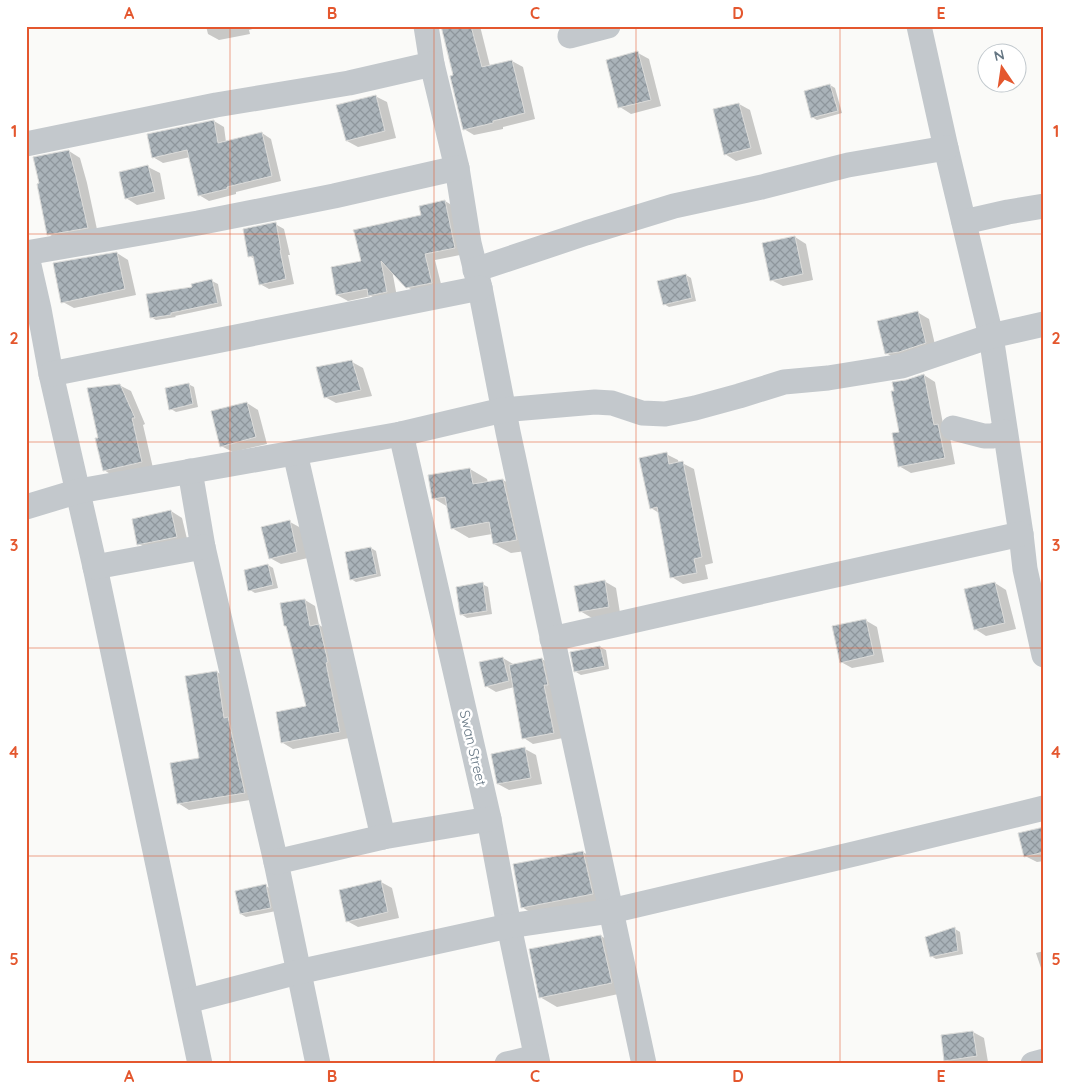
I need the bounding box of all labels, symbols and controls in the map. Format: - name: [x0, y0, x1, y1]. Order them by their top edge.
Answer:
- text: A: [124, 3, 135, 23]
- text: B: [327, 3, 337, 23]
- text: C: [530, 3, 540, 23]
- text: D: [732, 3, 744, 23]
- text: E: [936, 3, 946, 23]
- north arrow: [978, 42, 1028, 92]
- text: N: [992, 45, 1006, 65]
- text: 1: [11, 121, 17, 141]
- text: 1: [1053, 121, 1059, 141]
- text: 2: [9, 328, 19, 348]
- text: 2: [1051, 328, 1061, 348]
- text: 3: [10, 535, 18, 555]
- text: 3: [1052, 535, 1060, 555]
- street label: Swan Street: [456, 708, 490, 788]
- text: 4: [9, 742, 19, 762]
- text: 4: [1051, 742, 1061, 762]
- text: 5: [9, 949, 19, 969]
- text: 5: [1051, 949, 1061, 969]
- text: A: [124, 1066, 135, 1086]
- text: B: [327, 1066, 337, 1086]
- text: C: [530, 1066, 540, 1086]
- text: D: [732, 1066, 744, 1086]
- text: E: [936, 1066, 946, 1086]

